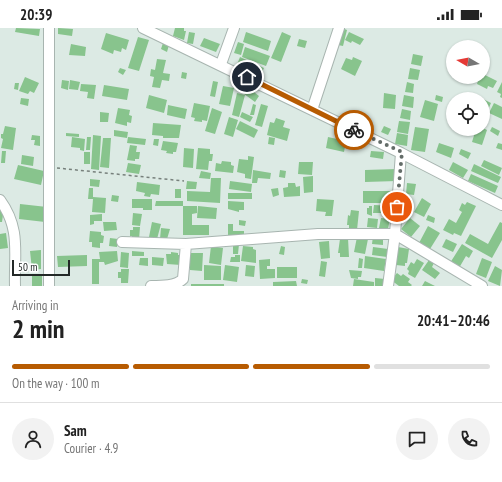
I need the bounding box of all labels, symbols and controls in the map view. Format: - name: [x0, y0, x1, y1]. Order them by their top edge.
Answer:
- text: 20:39: [20, 5, 52, 24]
- north arrow: [446, 40, 490, 84]
- map controls: [446, 40, 490, 136]
- pin: [230, 60, 264, 94]
- icon: home: [236, 66, 258, 88]
- button: locate: [446, 92, 490, 136]
- courier: [334, 110, 374, 150]
- icon: bike: [343, 119, 365, 141]
- pin: [380, 190, 414, 224]
- icon: bag: [386, 196, 408, 218]
- scale bar: [12, 258, 70, 277]
- text: 50 m: [18, 260, 37, 274]
- text: Arriving in: [12, 297, 59, 314]
- text: 20:41–20:46: [417, 311, 490, 330]
- text: 2 min: [12, 312, 65, 345]
- text: On the way · 100 m: [12, 375, 99, 392]
- button: person: [12, 418, 54, 460]
- button: chat: [396, 418, 438, 460]
- button: phone: [448, 418, 490, 460]
- text: Sam: [64, 421, 87, 440]
- text: Courier · 4.9: [64, 440, 118, 457]

